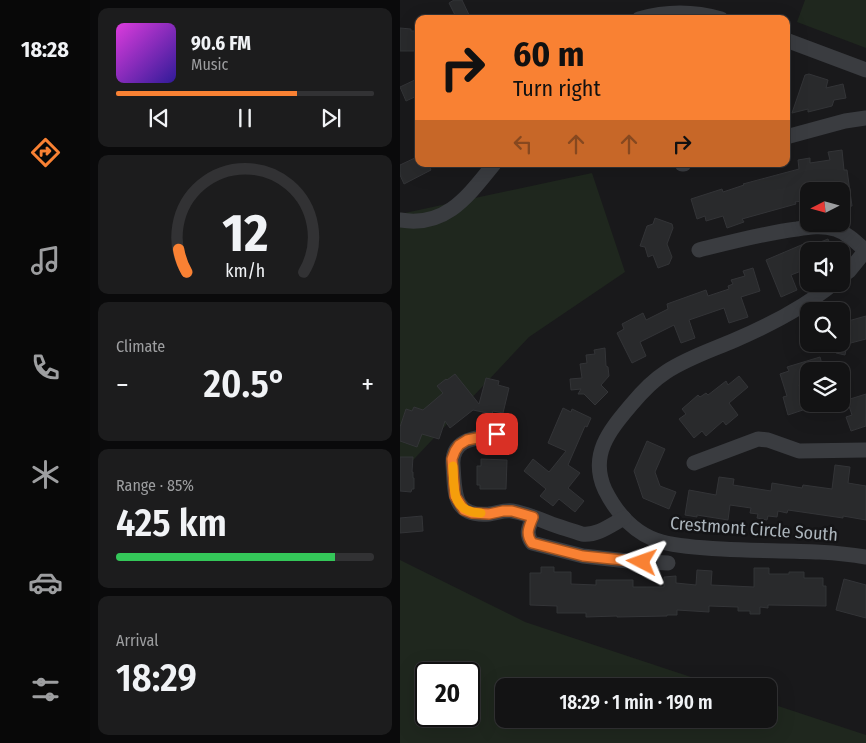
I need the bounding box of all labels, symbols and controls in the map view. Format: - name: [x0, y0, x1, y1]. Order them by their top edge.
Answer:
- text: 90.6 FM: [191, 32, 251, 55]
- text: 60 m: [513, 33, 584, 75]
- icon: right: [430, 35, 495, 100]
- text: 18:28: [21, 36, 69, 63]
- text: Music: [191, 55, 228, 74]
- text: Turn right: [513, 75, 601, 102]
- icon: previous: [145, 104, 173, 132]
- icon: pause: [231, 104, 259, 132]
- icon: next: [317, 104, 345, 132]
- icon: left: [509, 130, 537, 158]
- icon: ahead: [562, 130, 590, 158]
- icon: ahead: [615, 130, 643, 158]
- icon: right: [668, 130, 696, 158]
- icon: directions: [28, 135, 63, 170]
- north arrow: [800, 182, 850, 232]
- map controls: [800, 182, 850, 412]
- text: 12: [222, 202, 268, 265]
- button: sound: [800, 242, 850, 292]
- icon: music: [28, 243, 63, 278]
- text: km/h: [225, 260, 265, 282]
- button: search: [800, 302, 850, 352]
- text: Climate: [116, 337, 165, 356]
- icon: phone: [28, 350, 63, 385]
- text: 20.5°: [204, 361, 286, 407]
- button: layers: [800, 362, 850, 412]
- text: −: [116, 368, 129, 401]
- text: +: [361, 368, 374, 401]
- pin: [476, 413, 518, 455]
- icon: arrive: [483, 420, 511, 448]
- icon: climate: [28, 457, 63, 492]
- text: Range · 85%: [116, 476, 194, 495]
- text: 425 km: [116, 500, 227, 546]
- street label: Crestmont Circle South: [669, 512, 839, 546]
- position arrow: [615, 535, 667, 587]
- icon: car: [28, 565, 63, 600]
- text: Arrival: [116, 631, 158, 650]
- text: 18:29: [116, 655, 197, 701]
- speed limit sign: 20: [415, 662, 480, 727]
- icon: filters: [28, 672, 63, 707]
- text: 18:29 · 1 min · 190 m: [559, 691, 713, 714]

